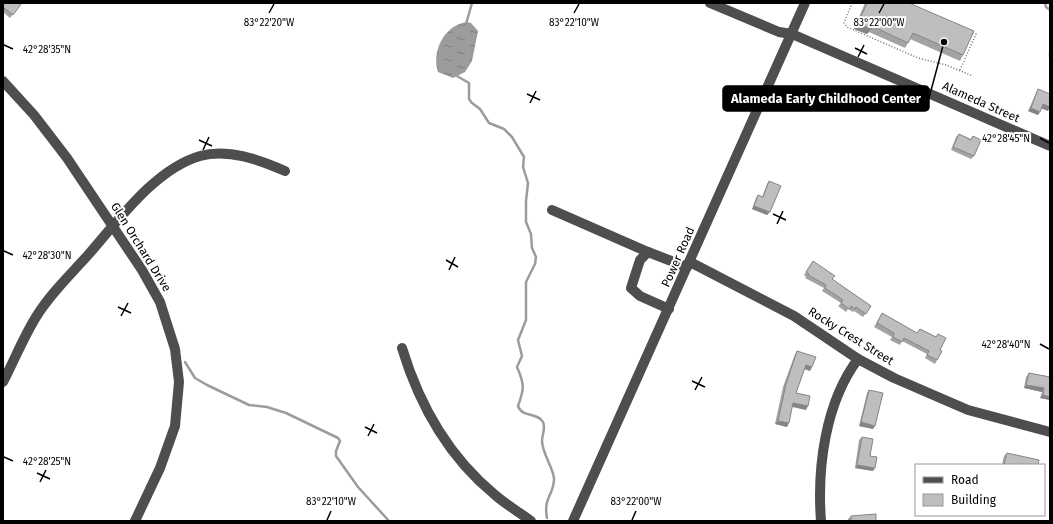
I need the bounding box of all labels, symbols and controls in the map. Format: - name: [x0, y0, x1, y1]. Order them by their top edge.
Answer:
- text: 83°22'20"W: [244, 17, 295, 29]
- text: 83°22'10"W: [549, 17, 600, 29]
- text: 83°22'00"W: [853, 17, 905, 29]
- text: 42°28'35"N: [23, 44, 71, 56]
- street label: Alameda Street: [940, 79, 1022, 126]
- callout: Alameda Early Childhood Center: [723, 86, 929, 111]
- text: Alameda Early Childhood Center: [730, 91, 922, 106]
- text: 42°28'45"N: [982, 133, 1030, 145]
- street label: Glen Orchard Drive: [108, 200, 174, 294]
- street label: Power Road: [659, 225, 697, 289]
- text: 42°28'30"N: [22, 250, 72, 262]
- street label: Rocky Crest Street: [806, 304, 897, 368]
- text: 42°28'40"N: [981, 339, 1031, 351]
- text: 42°28'25"N: [23, 456, 71, 468]
- legend: [915, 464, 1045, 516]
- text: Road: [951, 473, 979, 487]
- text: Building: [951, 493, 997, 507]
- text: 83°22'10"W: [306, 496, 357, 508]
- text: 83°22'00"W: [610, 496, 662, 508]

